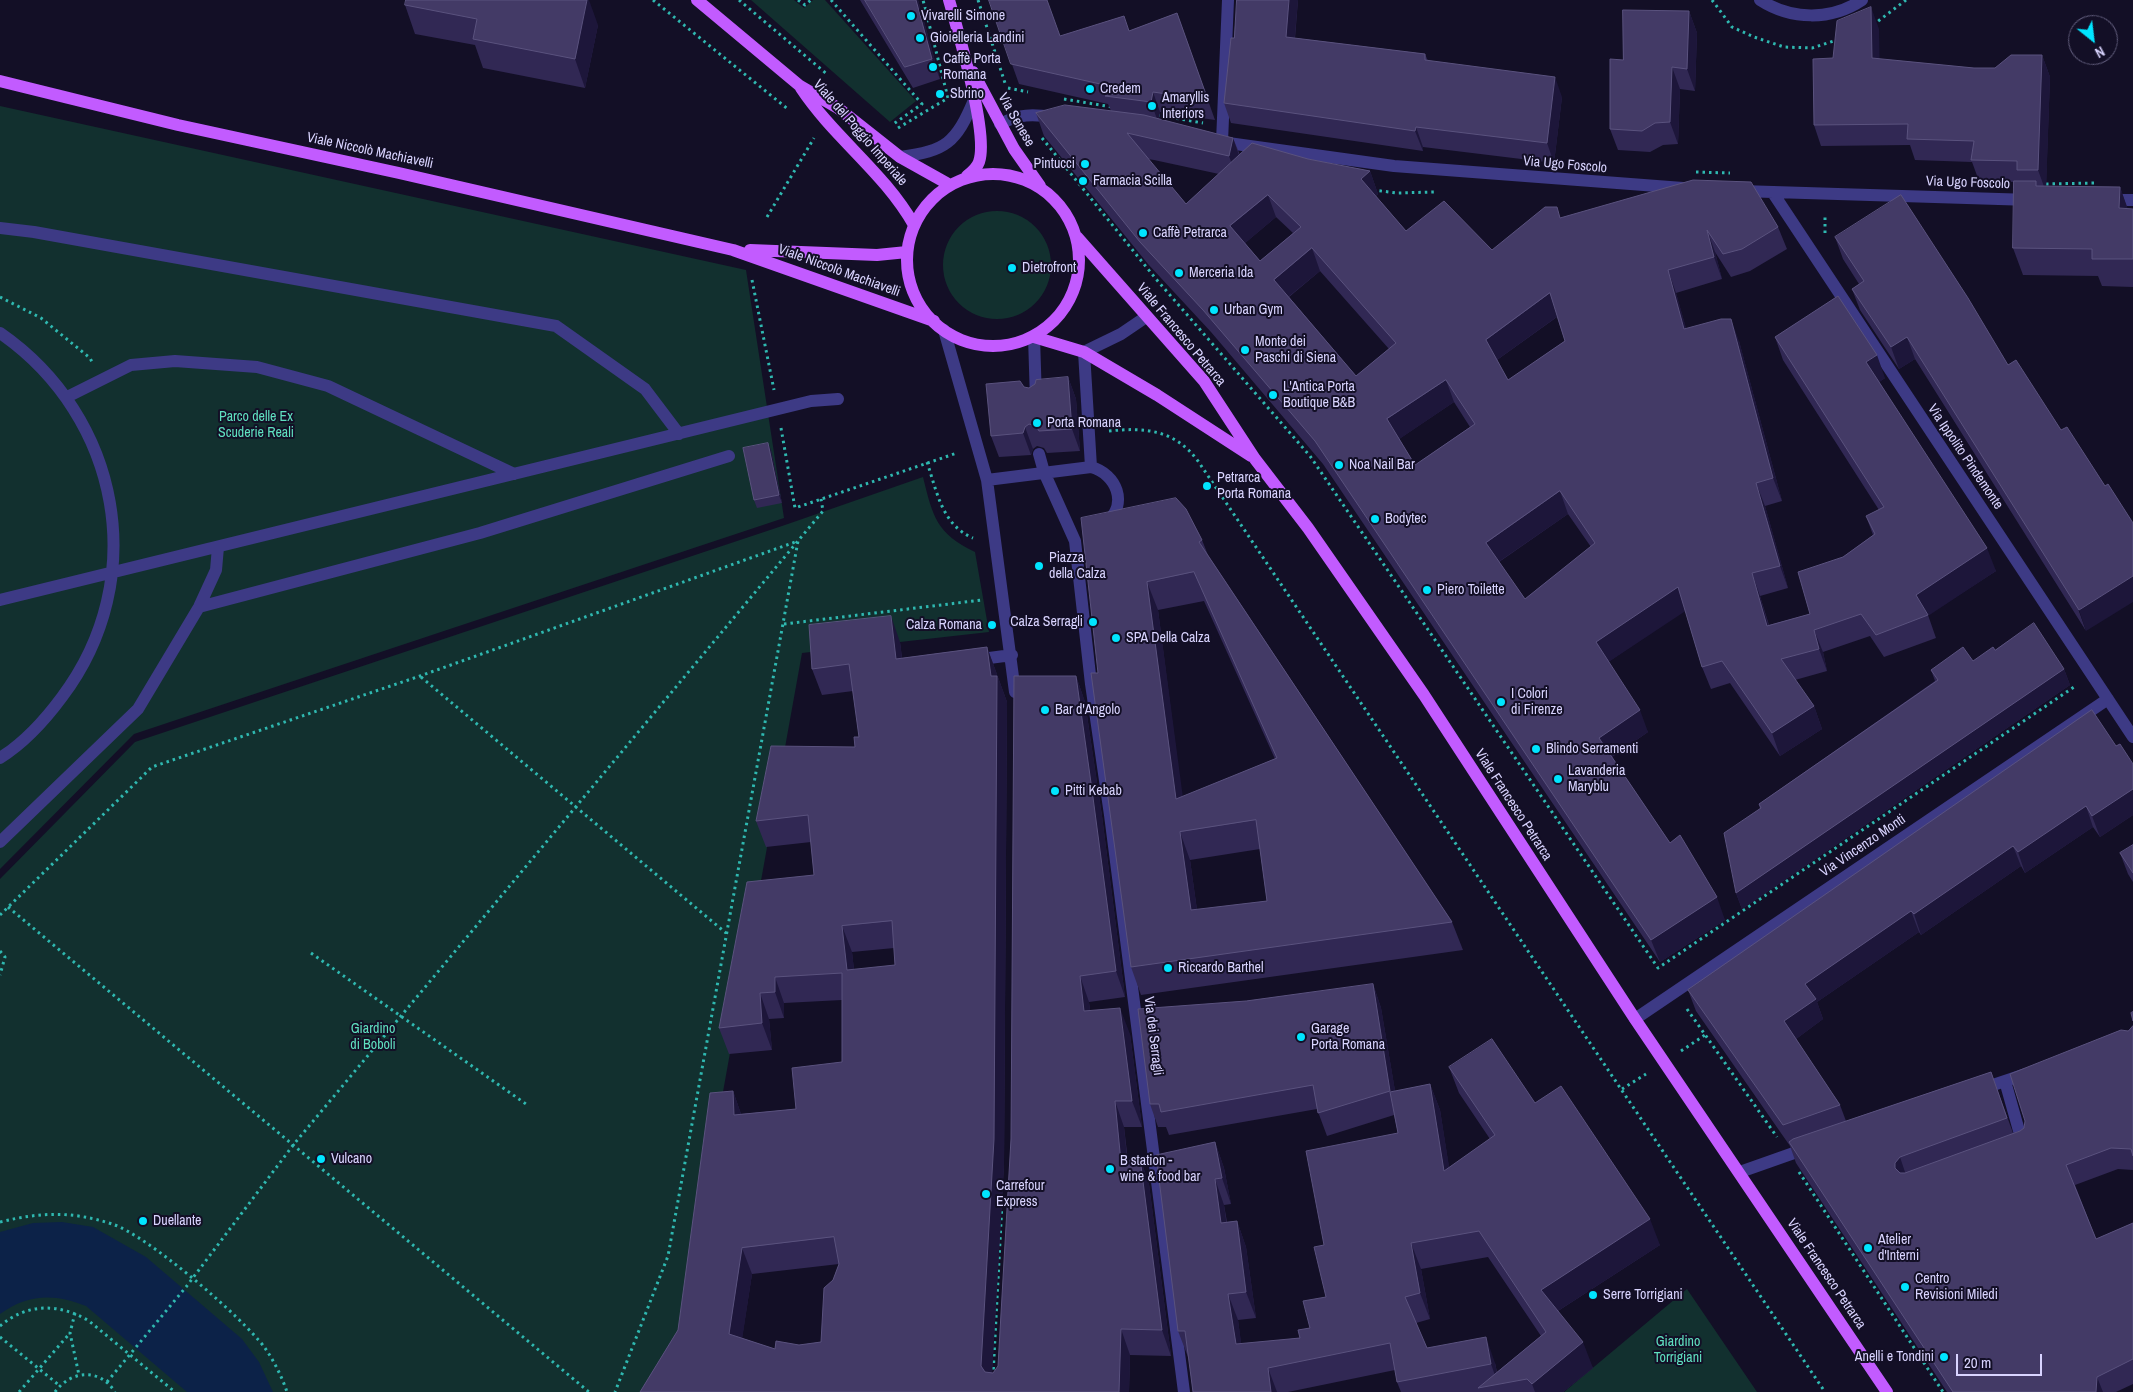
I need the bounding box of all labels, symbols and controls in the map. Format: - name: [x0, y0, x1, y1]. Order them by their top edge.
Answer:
- place label: Vivarelli Simone: [921, 8, 1005, 24]
- marker: Vivarelli Simone: [905, 10, 917, 22]
- north arrow: [2068, 15, 2118, 65]
- place label: Gioielleria Landini: [930, 30, 1024, 46]
- marker: Gioielleria Landini: [914, 32, 926, 44]
- text: N: [2092, 42, 2108, 62]
- place label: Caffè Porta Romana: [943, 51, 1001, 84]
- marker: Caffè Porta Romana: [927, 61, 939, 73]
- street label: Viale del Poggio Imperiale: [809, 77, 911, 189]
- place label: Credem: [1100, 81, 1141, 97]
- marker: Credem: [1084, 83, 1096, 95]
- place label: Sbrino: [950, 86, 984, 102]
- marker: Sbrino: [934, 88, 946, 100]
- street label: Via Senese: [994, 90, 1038, 150]
- place label: Amaryllis Interiors: [1162, 90, 1209, 122]
- marker: Amaryllis Interiors: [1146, 100, 1158, 112]
- street label: Viale Niccolò Machiavelli: [305, 129, 435, 173]
- street label: Via Ugo Foscolo: [1522, 153, 1608, 177]
- place label: Pintucci: [1034, 156, 1075, 172]
- marker: Pintucci: [1079, 158, 1091, 170]
- place label: Farmacia Scilla: [1093, 173, 1172, 189]
- street label: Via Ugo Foscolo: [1926, 173, 2010, 193]
- marker: Farmacia Scilla: [1077, 175, 1089, 187]
- place label: Caffè Petrarca: [1153, 225, 1227, 241]
- marker: Caffè Petrarca: [1137, 227, 1149, 239]
- street label: Viale Niccolò Machiavelli: [776, 241, 902, 301]
- place label: Dietrofront: [1022, 260, 1076, 276]
- marker: Dietrofront: [1006, 262, 1018, 274]
- place label: Merceria Ida: [1189, 265, 1253, 281]
- marker: Merceria Ida: [1173, 267, 1185, 279]
- street label: Viale Francesco Petrarca: [1133, 280, 1229, 390]
- place label: Urban Gym: [1224, 302, 1283, 318]
- marker: Urban Gym: [1208, 304, 1220, 316]
- place label: Monte dei Paschi di Siena: [1255, 334, 1336, 367]
- marker: Monte dei Paschi di Siena: [1239, 344, 1251, 356]
- place label: L'Antica Porta Boutique B&B: [1283, 379, 1355, 412]
- marker: L'Antica Porta Boutique B&B: [1267, 389, 1279, 401]
- street label: Via Ippolito Pindemonte: [1924, 401, 2006, 513]
- park label: Parco delle Ex Scuderie Reali: [218, 409, 294, 442]
- place label: Porta Romana: [1047, 415, 1121, 431]
- marker: Porta Romana: [1031, 417, 1043, 429]
- place label: Noa Nail Bar: [1349, 457, 1415, 473]
- marker: Noa Nail Bar: [1333, 459, 1345, 471]
- place label: Petrarca Porta Romana: [1217, 470, 1291, 502]
- marker: Petrarca Porta Romana: [1201, 480, 1213, 492]
- place label: Bodytec: [1385, 511, 1426, 527]
- marker: Bodytec: [1369, 513, 1381, 525]
- place label: Piazza della Calza: [1049, 550, 1106, 582]
- marker: Piazza della Calza: [1033, 560, 1045, 572]
- place label: Piero Toilette: [1437, 582, 1505, 598]
- marker: Piero Toilette: [1421, 584, 1433, 596]
- place label: Calza Serragli: [1010, 614, 1083, 630]
- marker: Calza Serragli: [1087, 616, 1099, 628]
- place label: Calza Romana: [906, 617, 982, 633]
- marker: Calza Romana: [986, 619, 998, 631]
- place label: SPA Della Calza: [1126, 630, 1210, 646]
- marker: SPA Della Calza: [1110, 632, 1122, 644]
- place label: I Colori di Firenze: [1511, 686, 1563, 719]
- marker: I Colori di Firenze: [1495, 696, 1507, 708]
- place label: Bar d'Angolo: [1055, 702, 1120, 718]
- marker: Bar d'Angolo: [1039, 704, 1051, 716]
- place label: Blindo Serramenti: [1546, 741, 1639, 757]
- marker: Blindo Serramenti: [1530, 743, 1542, 755]
- street label: Viale Francesco Petrarca: [1471, 746, 1555, 864]
- place label: Lavanderia Maryblu: [1568, 763, 1625, 796]
- marker: Lavanderia Maryblu: [1552, 773, 1564, 785]
- place label: Pitti Kebab: [1065, 783, 1122, 799]
- marker: Pitti Kebab: [1049, 785, 1061, 797]
- street label: Via Vincenzo Monti: [1817, 811, 1909, 881]
- place label: Riccardo Barthel: [1178, 960, 1263, 976]
- marker: Riccardo Barthel: [1162, 962, 1174, 974]
- street label: Via dei Serragli: [1140, 995, 1166, 1077]
- park label: Giardino di Boboli: [350, 1021, 396, 1054]
- place label: Garage Porta Romana: [1311, 1021, 1385, 1054]
- marker: Garage Porta Romana: [1295, 1031, 1307, 1043]
- place label: Vulcano: [331, 1151, 372, 1167]
- marker: Vulcano: [315, 1153, 327, 1165]
- place label: B station - wine & food bar: [1120, 1153, 1200, 1186]
- marker: B station - wine & food bar: [1104, 1163, 1116, 1175]
- place label: Carrefour Express: [996, 1178, 1044, 1210]
- marker: Carrefour Express: [980, 1188, 992, 1200]
- place label: Duellante: [153, 1213, 201, 1229]
- marker: Duellante: [137, 1215, 149, 1227]
- street label: Viale Francesco Petrarca: [1783, 1216, 1869, 1332]
- place label: Atelier d'Interni: [1878, 1232, 1919, 1264]
- marker: Atelier d'Interni: [1862, 1242, 1874, 1254]
- place label: Centro Revisioni Miledi: [1915, 1271, 1998, 1304]
- marker: Centro Revisioni Miledi: [1899, 1281, 1911, 1293]
- place label: Serre Torrigiani: [1603, 1287, 1683, 1303]
- marker: Serre Torrigiani: [1587, 1289, 1599, 1301]
- park label: Giardino Torrigiani: [1654, 1334, 1702, 1366]
- scale bar: [1958, 1344, 2044, 1376]
- place label: Anelli e Tondini: [1855, 1349, 1934, 1365]
- marker: Anelli e Tondini: [1938, 1351, 1950, 1363]
- text: 20 m: [1964, 1352, 1991, 1373]

